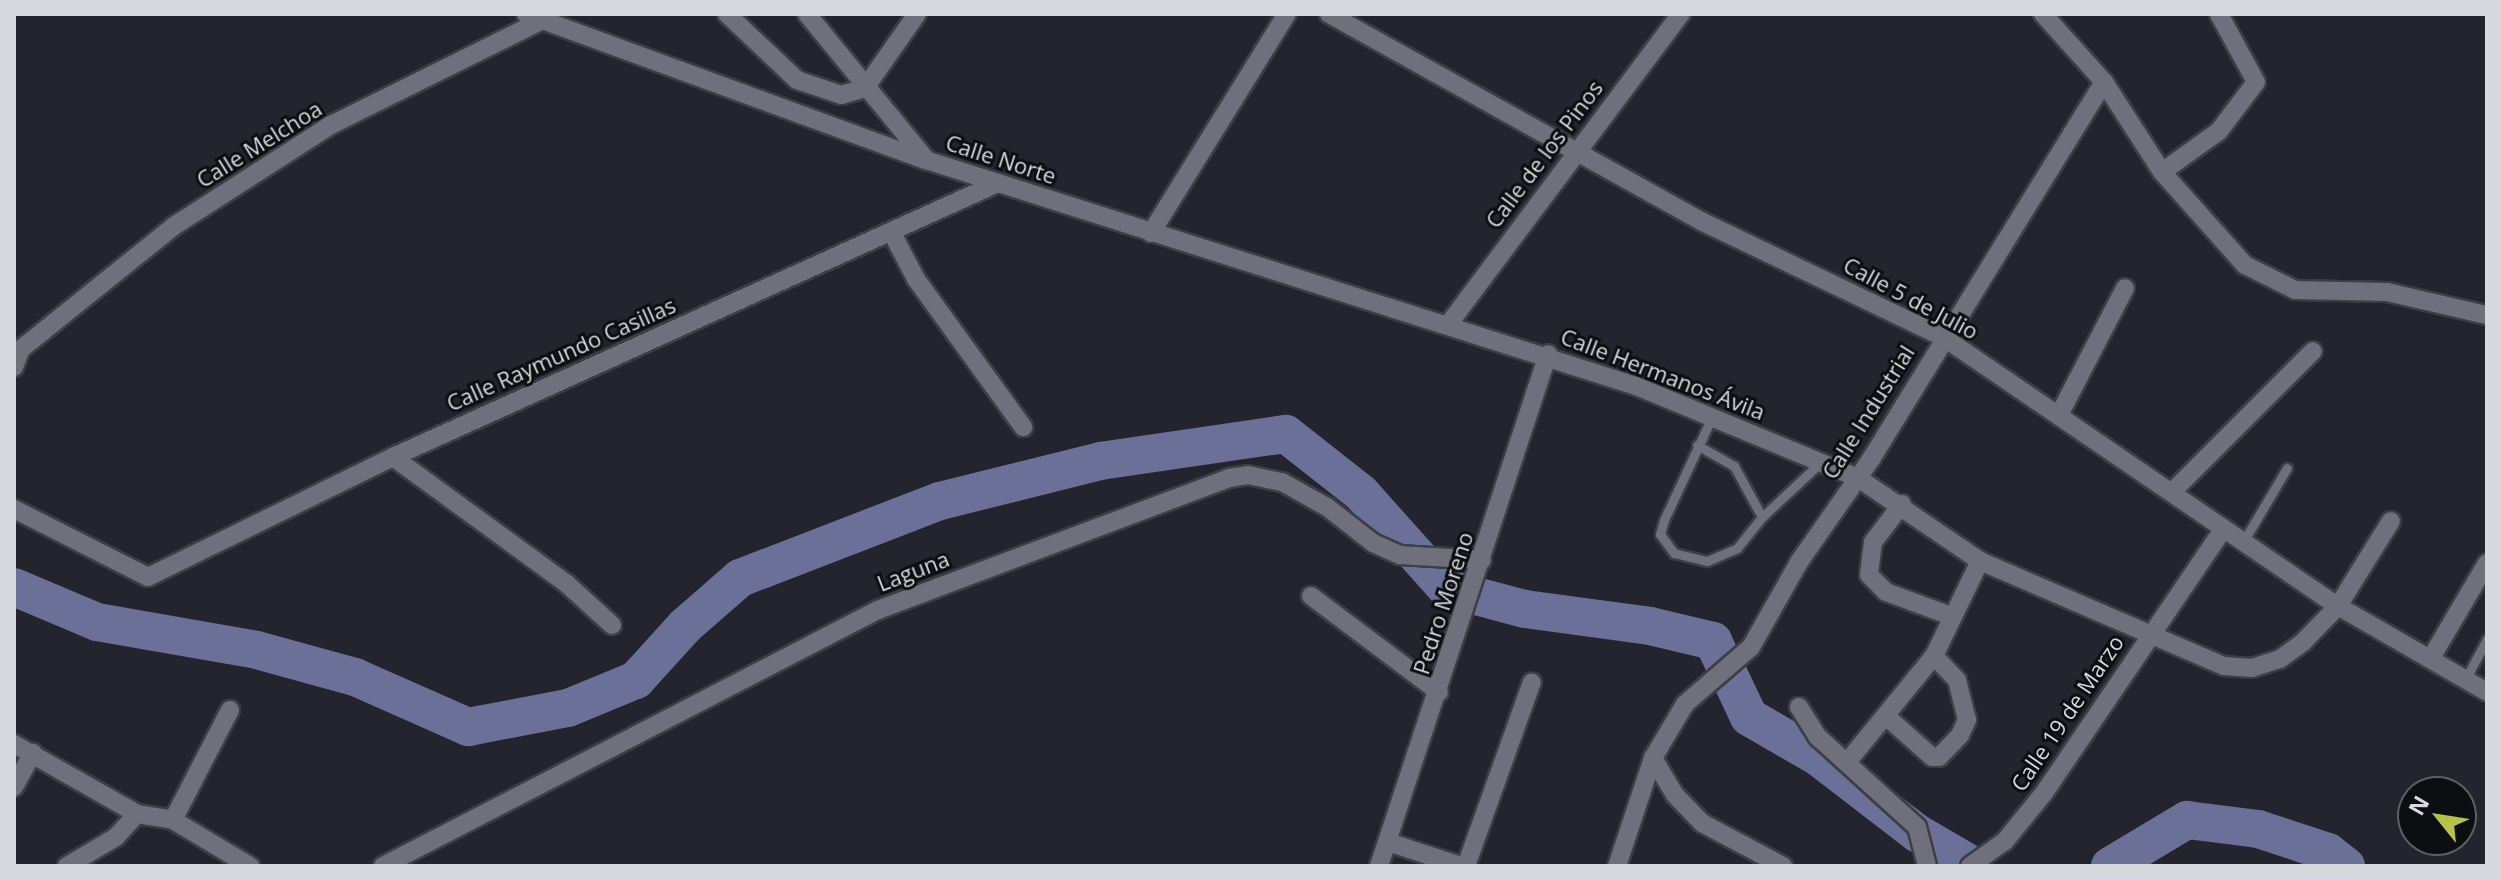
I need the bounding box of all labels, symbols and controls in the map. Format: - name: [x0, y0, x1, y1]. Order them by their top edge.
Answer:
- street label: Calle de los Pinos: [1480, 75, 1608, 233]
- street label: Calle Melchoa: [192, 95, 326, 193]
- street label: Calle Norte: [943, 129, 1059, 189]
- street label: Calle 5 de Julio: [1839, 251, 1983, 345]
- street label: Calle Raymundo Casillas: [442, 292, 680, 416]
- street label: Calle Hermanos Ávila: [1557, 323, 1769, 425]
- street label: Calle Industrial: [1816, 340, 1920, 484]
- street label: Pedro Moreno: [1408, 529, 1478, 677]
- street label: Laguna: [873, 545, 953, 597]
- street label: Calle 19 de Marzo: [2005, 630, 2129, 796]
- north arrow: [2397, 776, 2477, 856]
- text: N: [2400, 790, 2435, 820]

